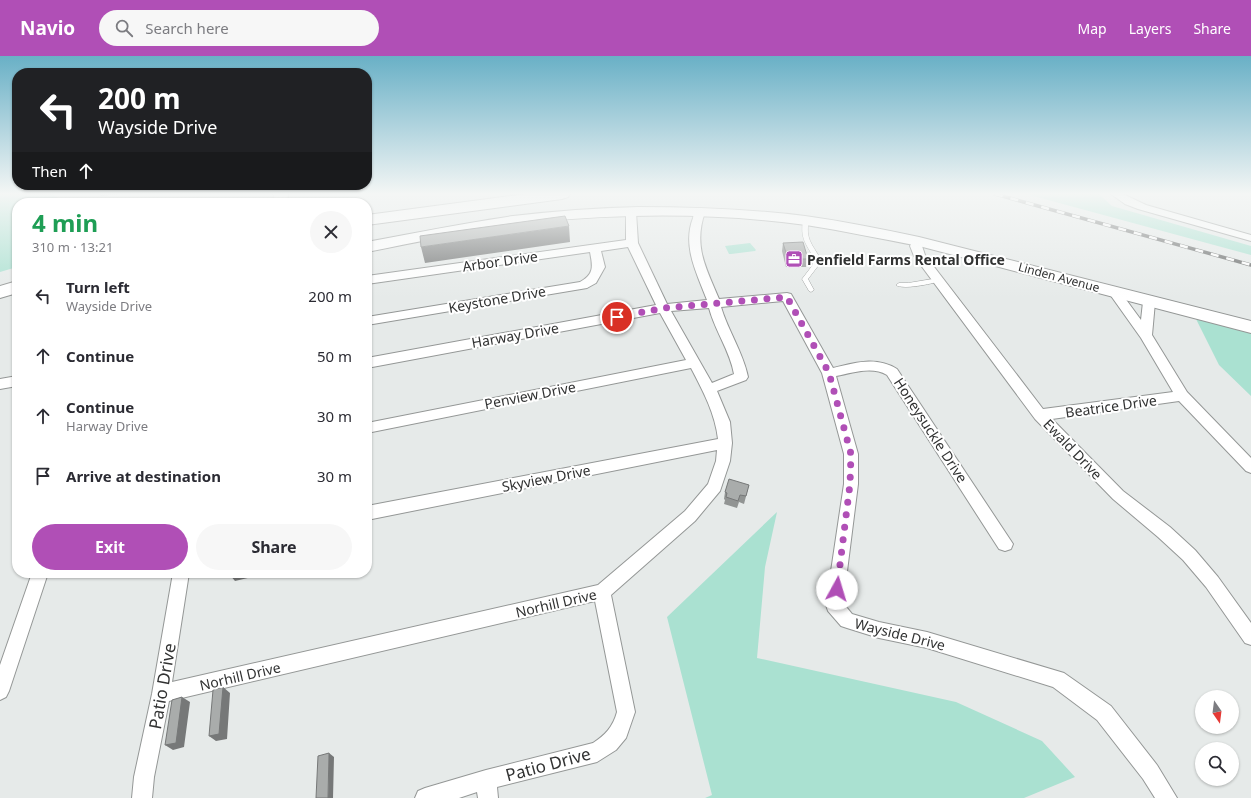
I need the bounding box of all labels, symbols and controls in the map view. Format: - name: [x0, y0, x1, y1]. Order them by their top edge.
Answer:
- search box: [99, 10, 379, 46]
- text: Navio: [20, 15, 75, 41]
- icon: search: [113, 17, 135, 39]
- text: Search here: [145, 18, 229, 38]
- text: Map: [1078, 19, 1107, 38]
- text: Layers: [1129, 19, 1171, 38]
- text: Share: [1193, 19, 1231, 38]
- text: 200 m: [98, 79, 181, 117]
- icon: left: [32, 84, 84, 136]
- text: Wayside Drive: [98, 115, 217, 139]
- icon: ahead: [75, 160, 97, 182]
- text: Then: [32, 161, 67, 181]
- text: 4 min: [32, 206, 98, 239]
- button: close: [310, 211, 352, 253]
- text: 310 m · 13:21: [32, 238, 113, 256]
- street label: Arbor Drive: [461, 246, 539, 276]
- office icon: Penfield Farms Rental Office: [784, 249, 804, 269]
- place label: Penfield Farms Rental Office: [807, 250, 1005, 269]
- street label: Linden Avenue: [1016, 258, 1102, 296]
- text: Turn left: [66, 277, 130, 297]
- street label: Keystone Drive: [447, 281, 547, 317]
- icon: left: [32, 285, 54, 307]
- text: 200 m: [308, 286, 352, 306]
- text: Wayside Drive: [66, 297, 152, 315]
- pin: [600, 300, 634, 334]
- icon: arrive: [606, 306, 628, 328]
- street label: Harway Drive: [470, 318, 560, 352]
- icon: ahead: [32, 345, 54, 367]
- text: Continue: [66, 346, 134, 366]
- text: 50 m: [317, 346, 352, 366]
- street label: Honeysuckle Drive: [890, 374, 972, 486]
- street label: Penview Drive: [483, 377, 577, 413]
- street label: Beatrice Drive: [1064, 390, 1158, 422]
- text: Continue: [66, 397, 134, 417]
- icon: ahead: [32, 405, 54, 427]
- text: 30 m: [317, 406, 352, 426]
- street label: Ewald Drive: [1039, 415, 1107, 483]
- text: Harway Drive: [66, 417, 148, 435]
- street label: Skyview Drive: [500, 460, 592, 496]
- icon: arrive: [32, 465, 54, 487]
- text: Arrive at destination: [66, 466, 221, 486]
- text: 30 m: [317, 466, 352, 486]
- button: Exit: [32, 524, 188, 570]
- button: Share: [196, 524, 352, 570]
- position arrow: [816, 568, 858, 610]
- street label: Norhill Drive: [514, 584, 598, 622]
- street label: Wayside Drive: [853, 614, 947, 654]
- street label: Patio Drive: [143, 641, 181, 731]
- street label: Norhill Drive: [198, 657, 282, 695]
- north arrow: [1195, 690, 1239, 734]
- map controls: [1195, 690, 1239, 786]
- street label: Patio Drive: [503, 742, 593, 786]
- button: search: [1195, 742, 1239, 786]

